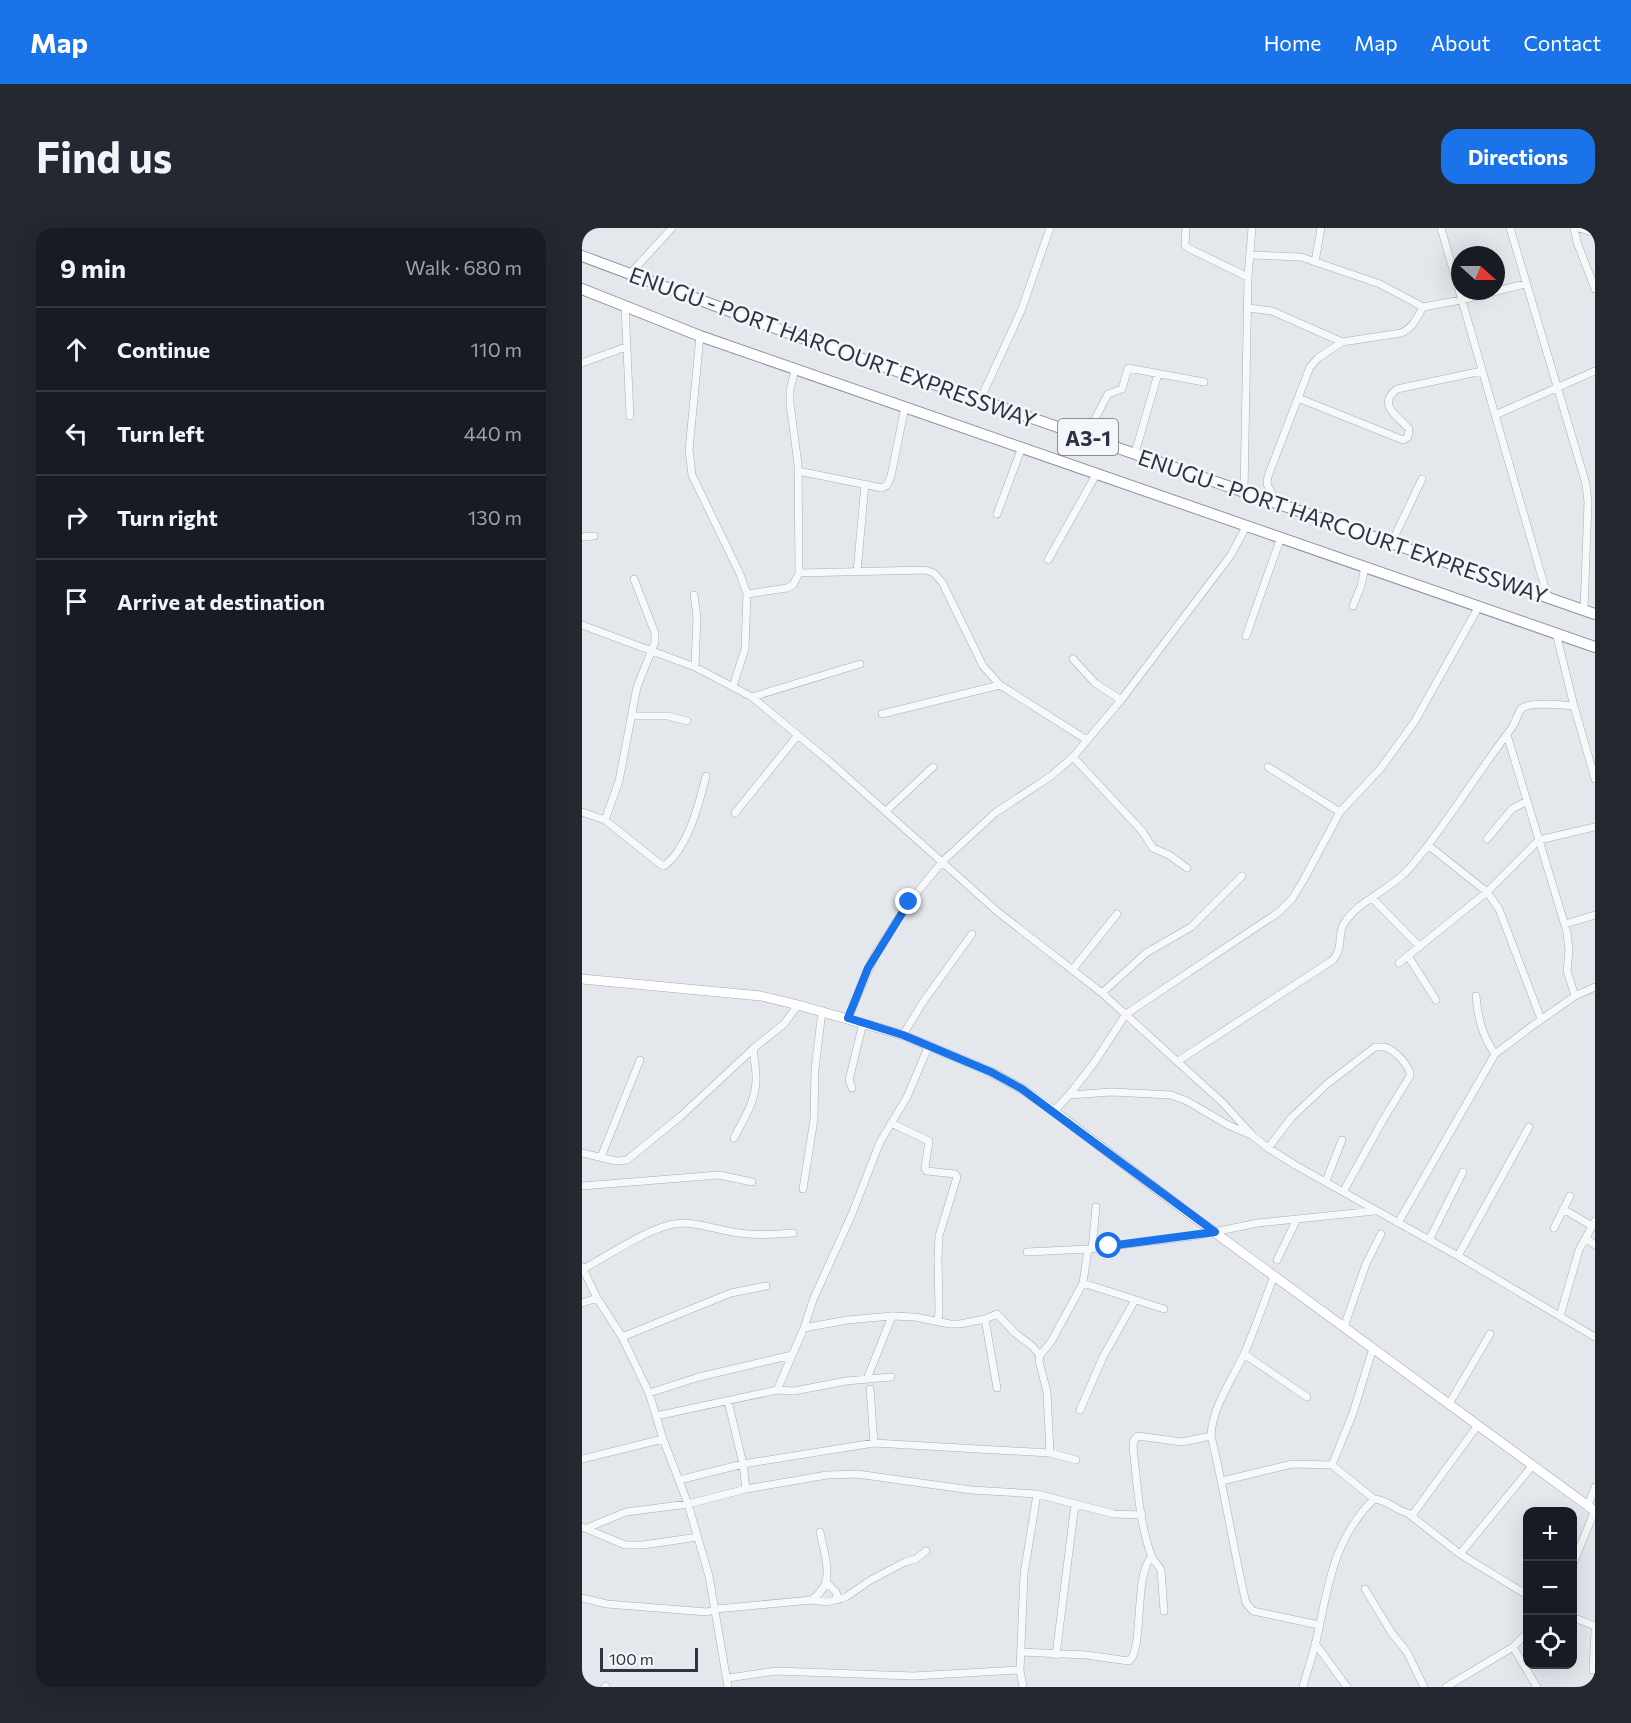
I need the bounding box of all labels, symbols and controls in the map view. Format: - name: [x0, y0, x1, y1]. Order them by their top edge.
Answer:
- text: Map: [30, 25, 88, 59]
- text: Home: [1264, 30, 1321, 55]
- text: Map: [1354, 30, 1398, 55]
- text: About: [1431, 30, 1490, 55]
- text: Contact: [1523, 30, 1601, 55]
- button: Directions: [1441, 129, 1595, 184]
- text: Find us: [36, 130, 172, 182]
- north arrow: [1451, 246, 1505, 300]
- text: 9 min: [60, 252, 126, 283]
- text: Walk · 680 m: [405, 255, 522, 279]
- street label: ENUGU - PORT HARCOURT EXPRESSWAY: [626, 261, 1040, 433]
- icon: ahead: [60, 333, 93, 366]
- text: Continue: [117, 336, 210, 363]
- text: 110 m: [471, 337, 522, 361]
- icon: left: [60, 417, 93, 450]
- road number: A3-1: [1058, 419, 1118, 455]
- text: Turn left: [117, 420, 204, 447]
- text: 440 m: [464, 421, 522, 445]
- street label: ENUGU - PORT HARCOURT EXPRESSWAY: [1135, 443, 1551, 609]
- icon: right: [60, 501, 93, 534]
- text: Turn right: [117, 504, 218, 531]
- text: 130 m: [468, 505, 522, 529]
- icon: arrive: [60, 585, 93, 618]
- text: Arrive at destination: [117, 588, 325, 615]
- route end: [895, 888, 921, 914]
- route start: [1095, 1232, 1121, 1258]
- map controls: [1523, 1507, 1577, 1669]
- button: +: [1523, 1507, 1577, 1561]
- button: −: [1523, 1561, 1577, 1615]
- button: locate: [1523, 1615, 1577, 1669]
- scale bar: [600, 1645, 698, 1672]
- text: 100 m: [609, 1649, 654, 1668]

